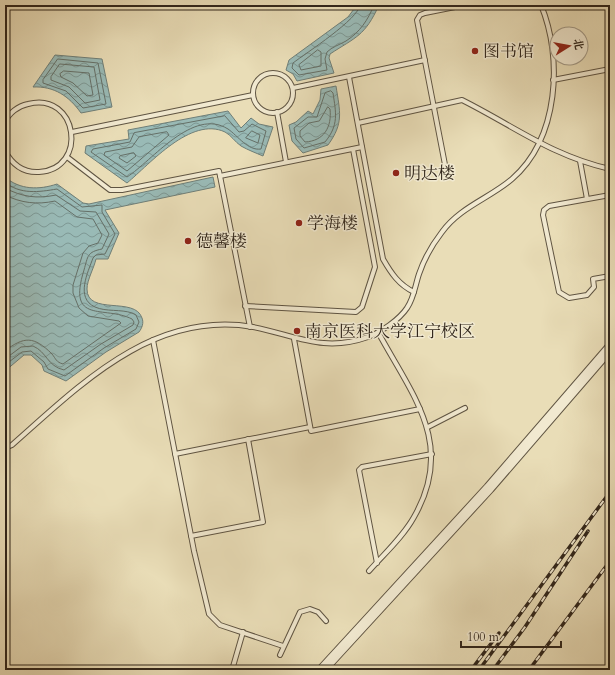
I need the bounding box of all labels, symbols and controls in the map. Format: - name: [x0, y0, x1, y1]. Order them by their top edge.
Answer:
- north arrow: [549, 26, 589, 66]
- text: 北: [570, 37, 587, 51]
- place label: 图书馆: [483, 40, 534, 63]
- marker: 图书馆: [470, 46, 480, 56]
- place label: 明达楼: [404, 162, 455, 185]
- marker: 明达楼: [391, 168, 401, 178]
- place label: 学海楼: [307, 212, 358, 235]
- marker: 学海楼: [294, 218, 304, 228]
- place label: 德馨楼: [196, 230, 247, 253]
- marker: 德馨楼: [183, 236, 193, 246]
- place label: 南京医科大学江宁校区: [305, 320, 475, 343]
- marker: 南京医科大学江宁校区: [292, 326, 302, 336]
- scale bar: [461, 623, 561, 649]
- text: 100 m: [467, 629, 500, 645]

